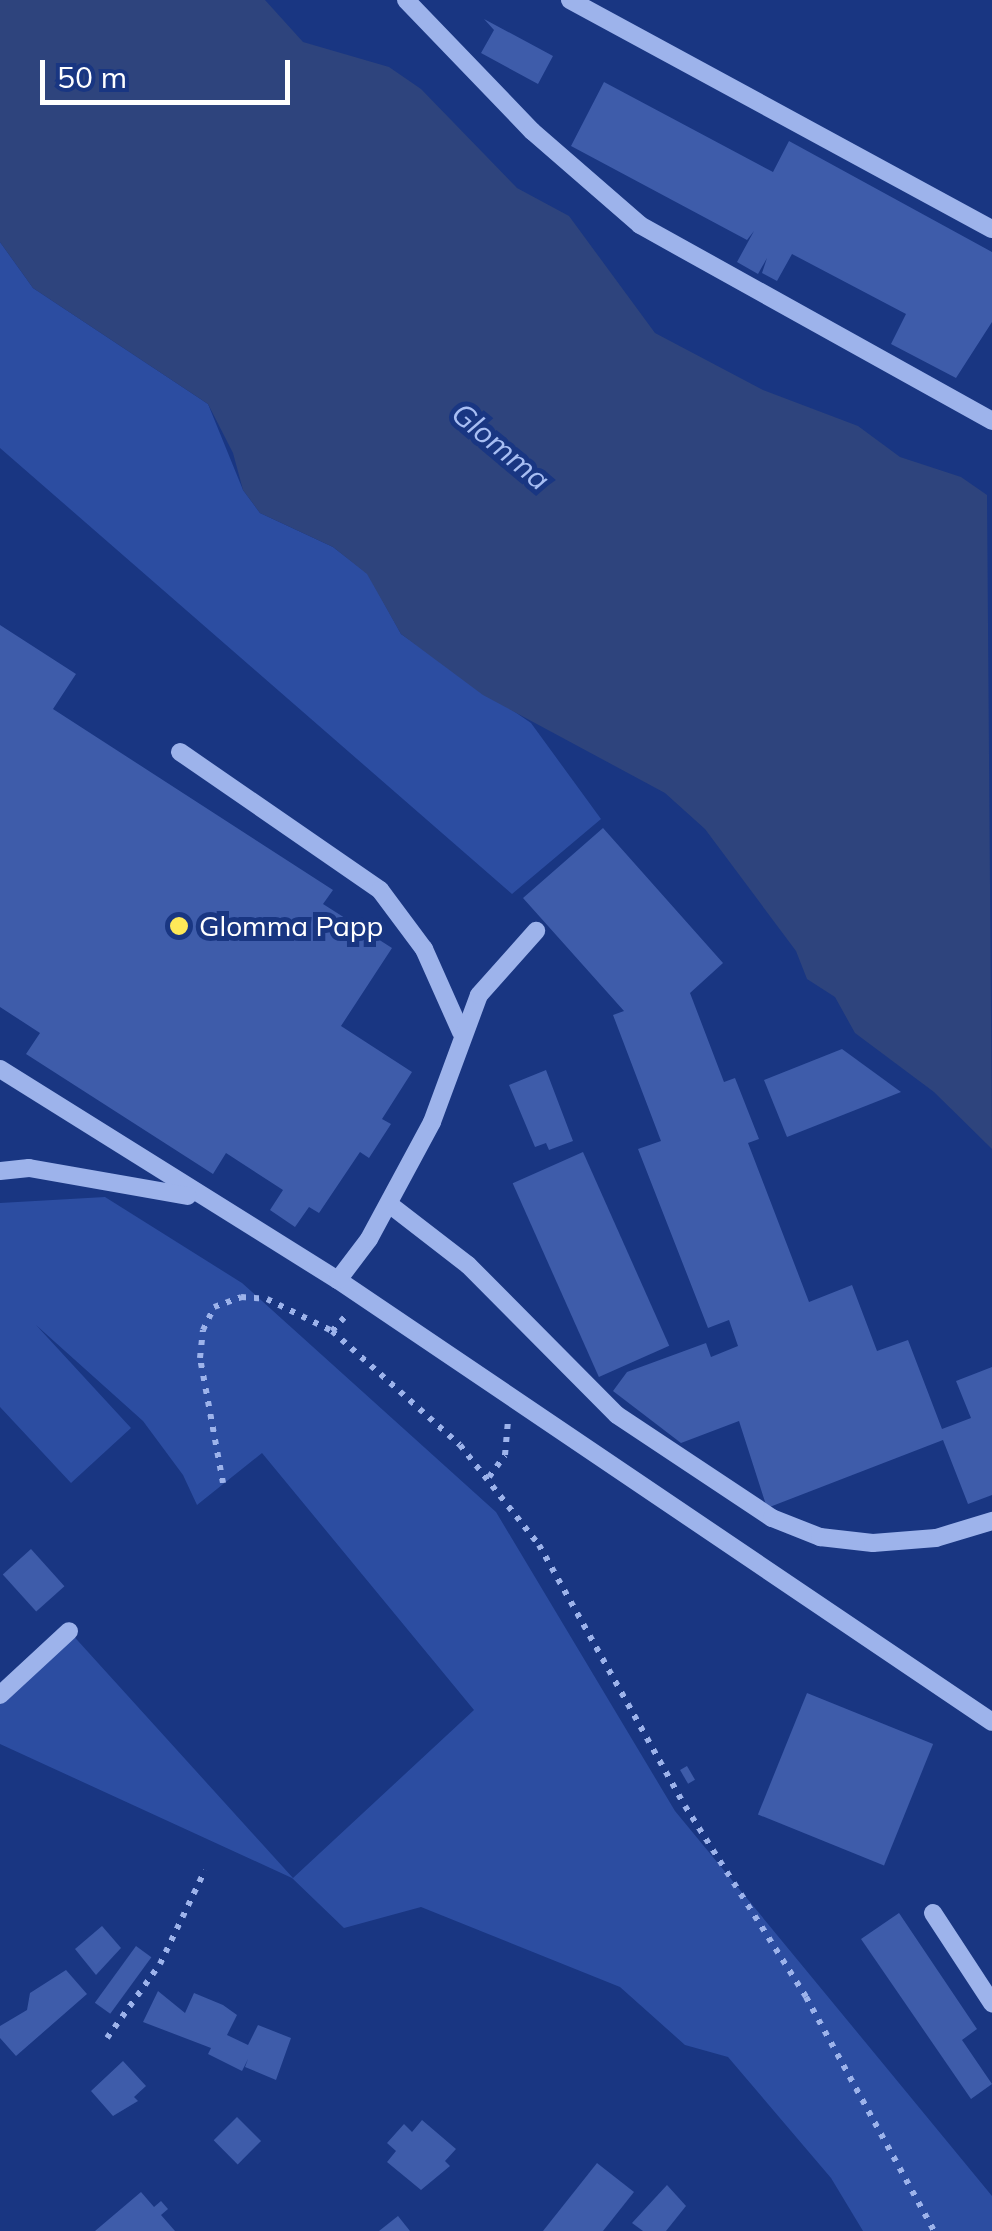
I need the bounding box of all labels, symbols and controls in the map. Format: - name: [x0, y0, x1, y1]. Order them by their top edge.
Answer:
- scale bar: [45, 40, 295, 102]
- text: 50 m: [57, 58, 127, 96]
- water label: Glomma: [445, 395, 557, 497]
- place label: Glomma Papp: [199, 909, 383, 943]
- marker: Glomma Papp: [168, 915, 190, 937]

